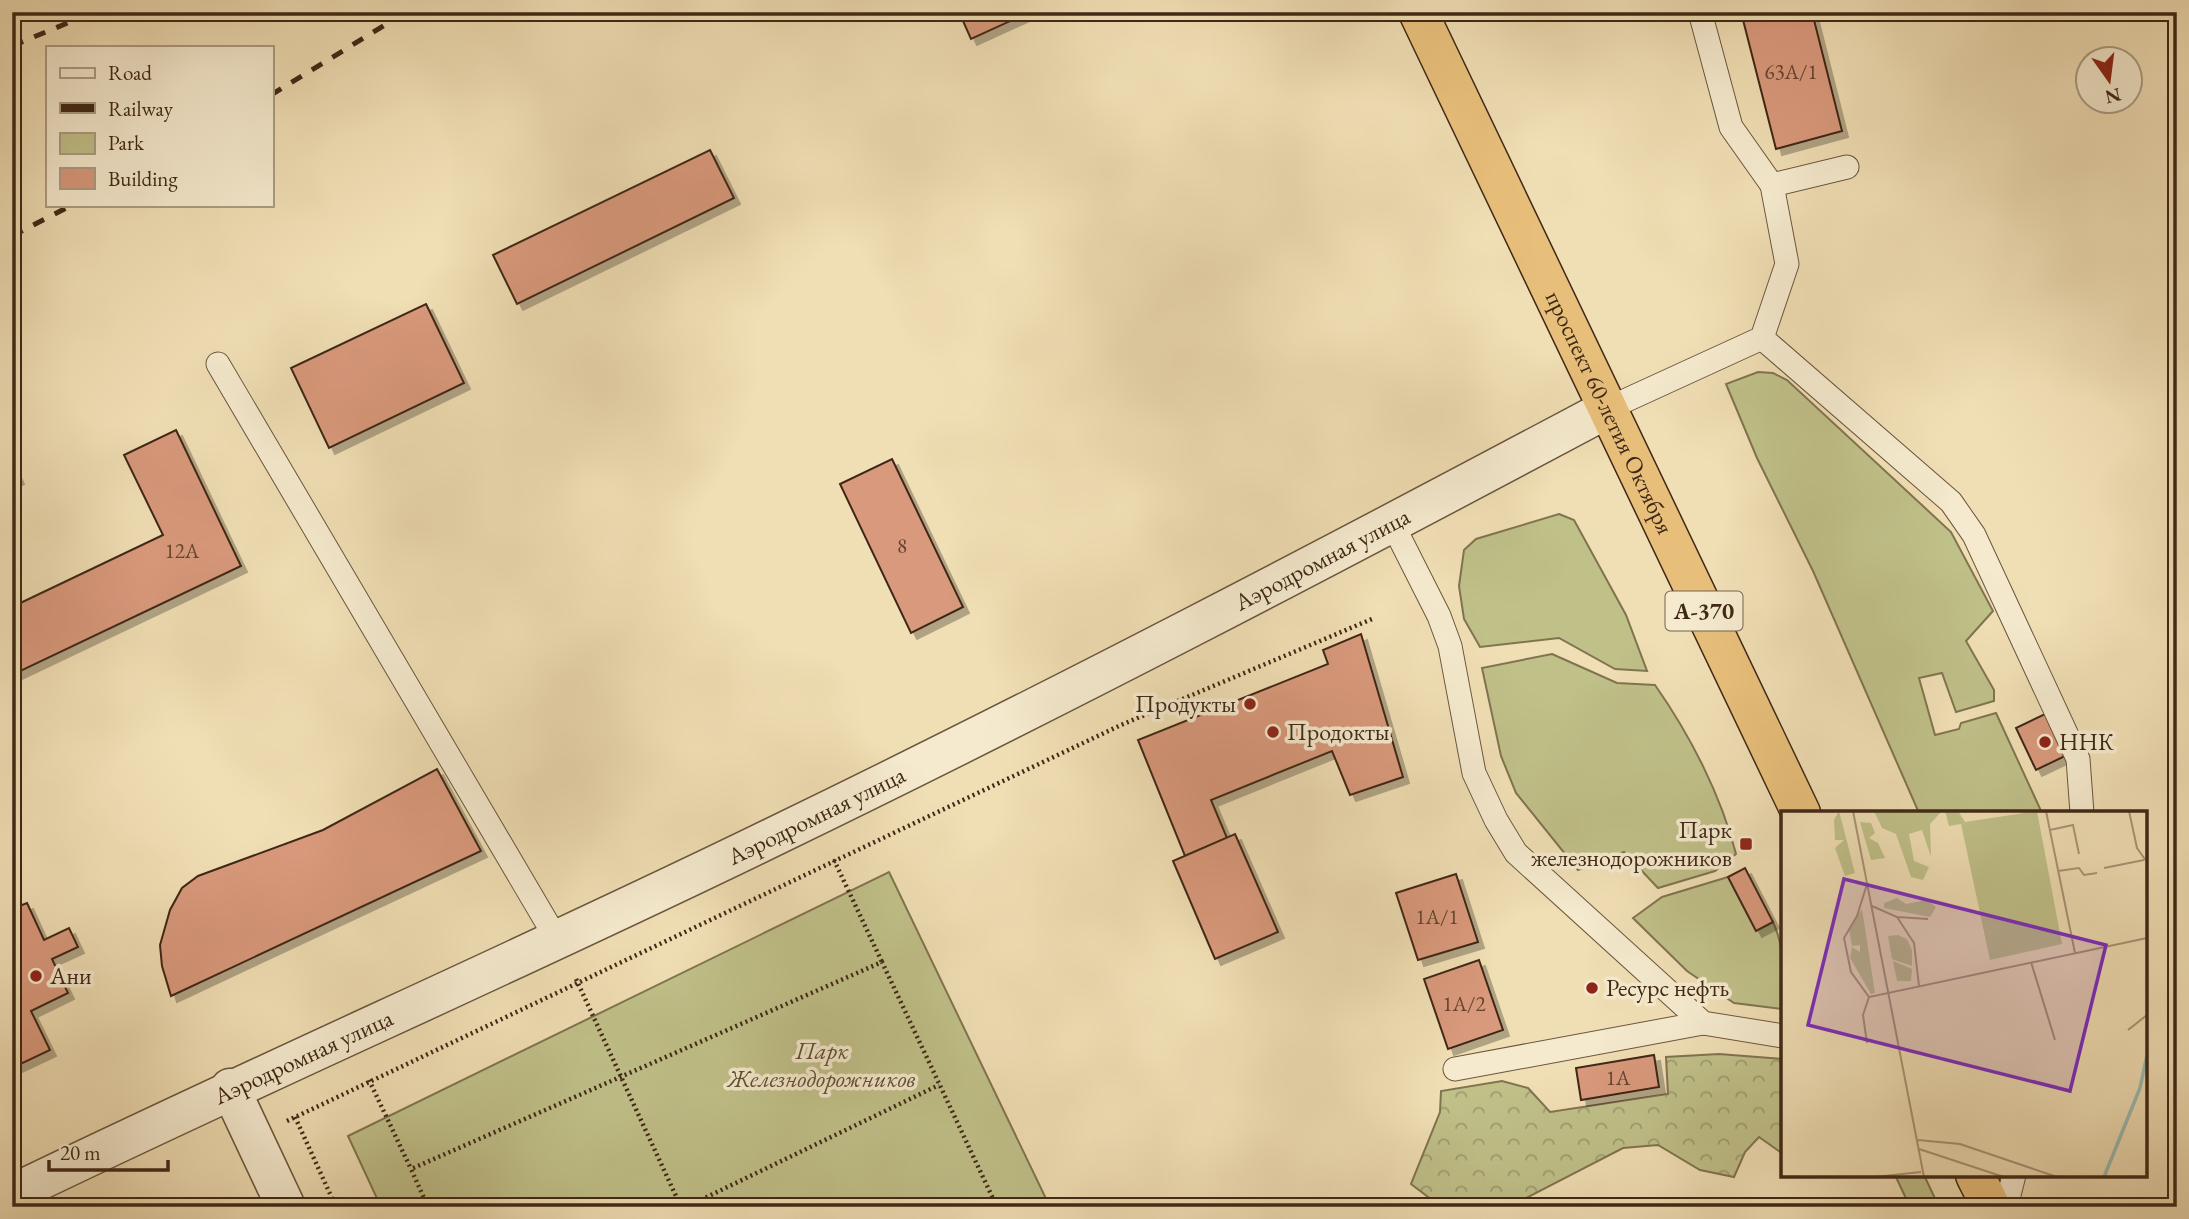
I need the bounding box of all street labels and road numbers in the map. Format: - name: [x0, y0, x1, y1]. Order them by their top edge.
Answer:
- street label: проспект 60-летия Октября: [1539, 286, 1681, 539]
- street label: Аэродромная улица: [1228, 500, 1415, 618]
- road number: А-370: [1666, 592, 1742, 631]
- street label: Аэродромная улица: [721, 759, 911, 872]
- street label: Аэродромная улица: [208, 1002, 398, 1112]

